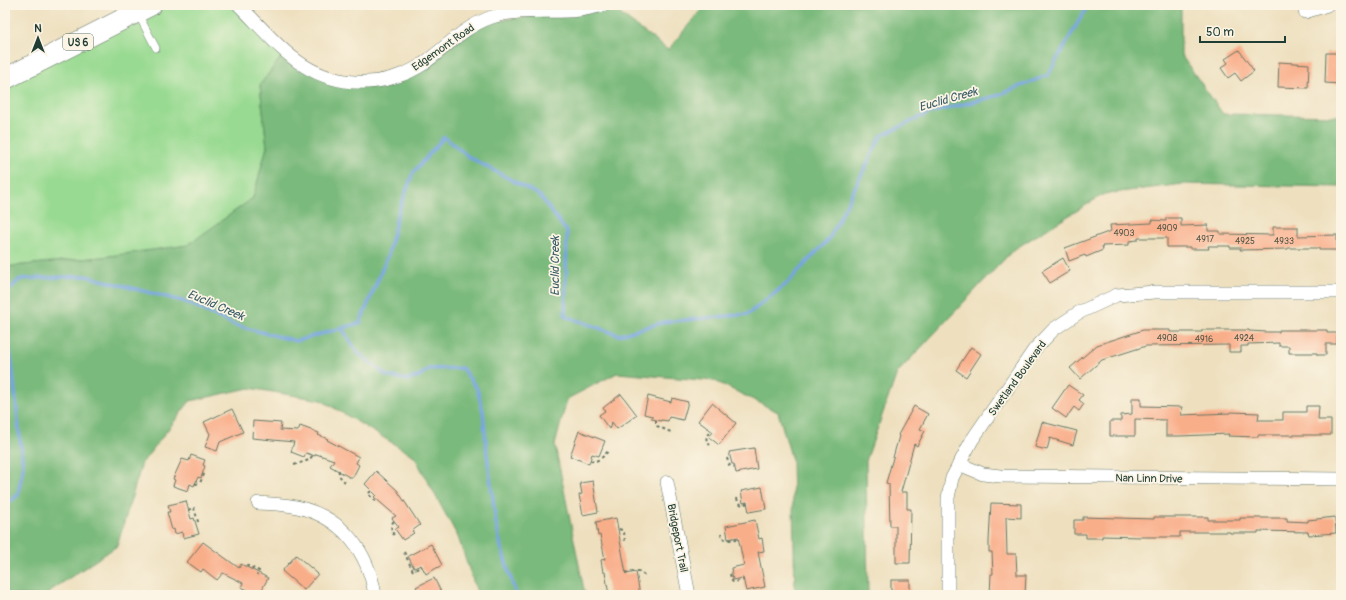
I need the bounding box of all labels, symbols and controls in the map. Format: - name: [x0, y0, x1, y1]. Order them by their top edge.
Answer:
- north arrow: [18, 18, 58, 58]
- scale bar: [1200, 18, 1285, 44]
- street label: Edgemont Road: [410, 21, 477, 74]
- text: N: [34, 22, 42, 35]
- text: 50 m: [1206, 25, 1234, 40]
- road number: US 6: [63, 34, 93, 50]
- water label: Euclid Creek: [917, 84, 980, 115]
- house number: 4909: [1157, 223, 1178, 234]
- house number: 4903: [1113, 228, 1135, 239]
- house number: 4917: [1196, 234, 1214, 245]
- water label: Euclid Creek: [548, 235, 563, 296]
- house number: 4925: [1235, 236, 1255, 247]
- house number: 4933: [1274, 236, 1294, 247]
- water label: Euclid Creek: [185, 287, 247, 324]
- house number: 4908: [1157, 333, 1178, 344]
- house number: 4924: [1234, 333, 1255, 344]
- house number: 4916: [1195, 334, 1213, 345]
- street label: Swetland Boulevard: [986, 338, 1049, 419]
- street label: Nan Linn Drive: [1115, 471, 1183, 486]
- street label: Bridgeport Trail: [664, 503, 691, 574]

